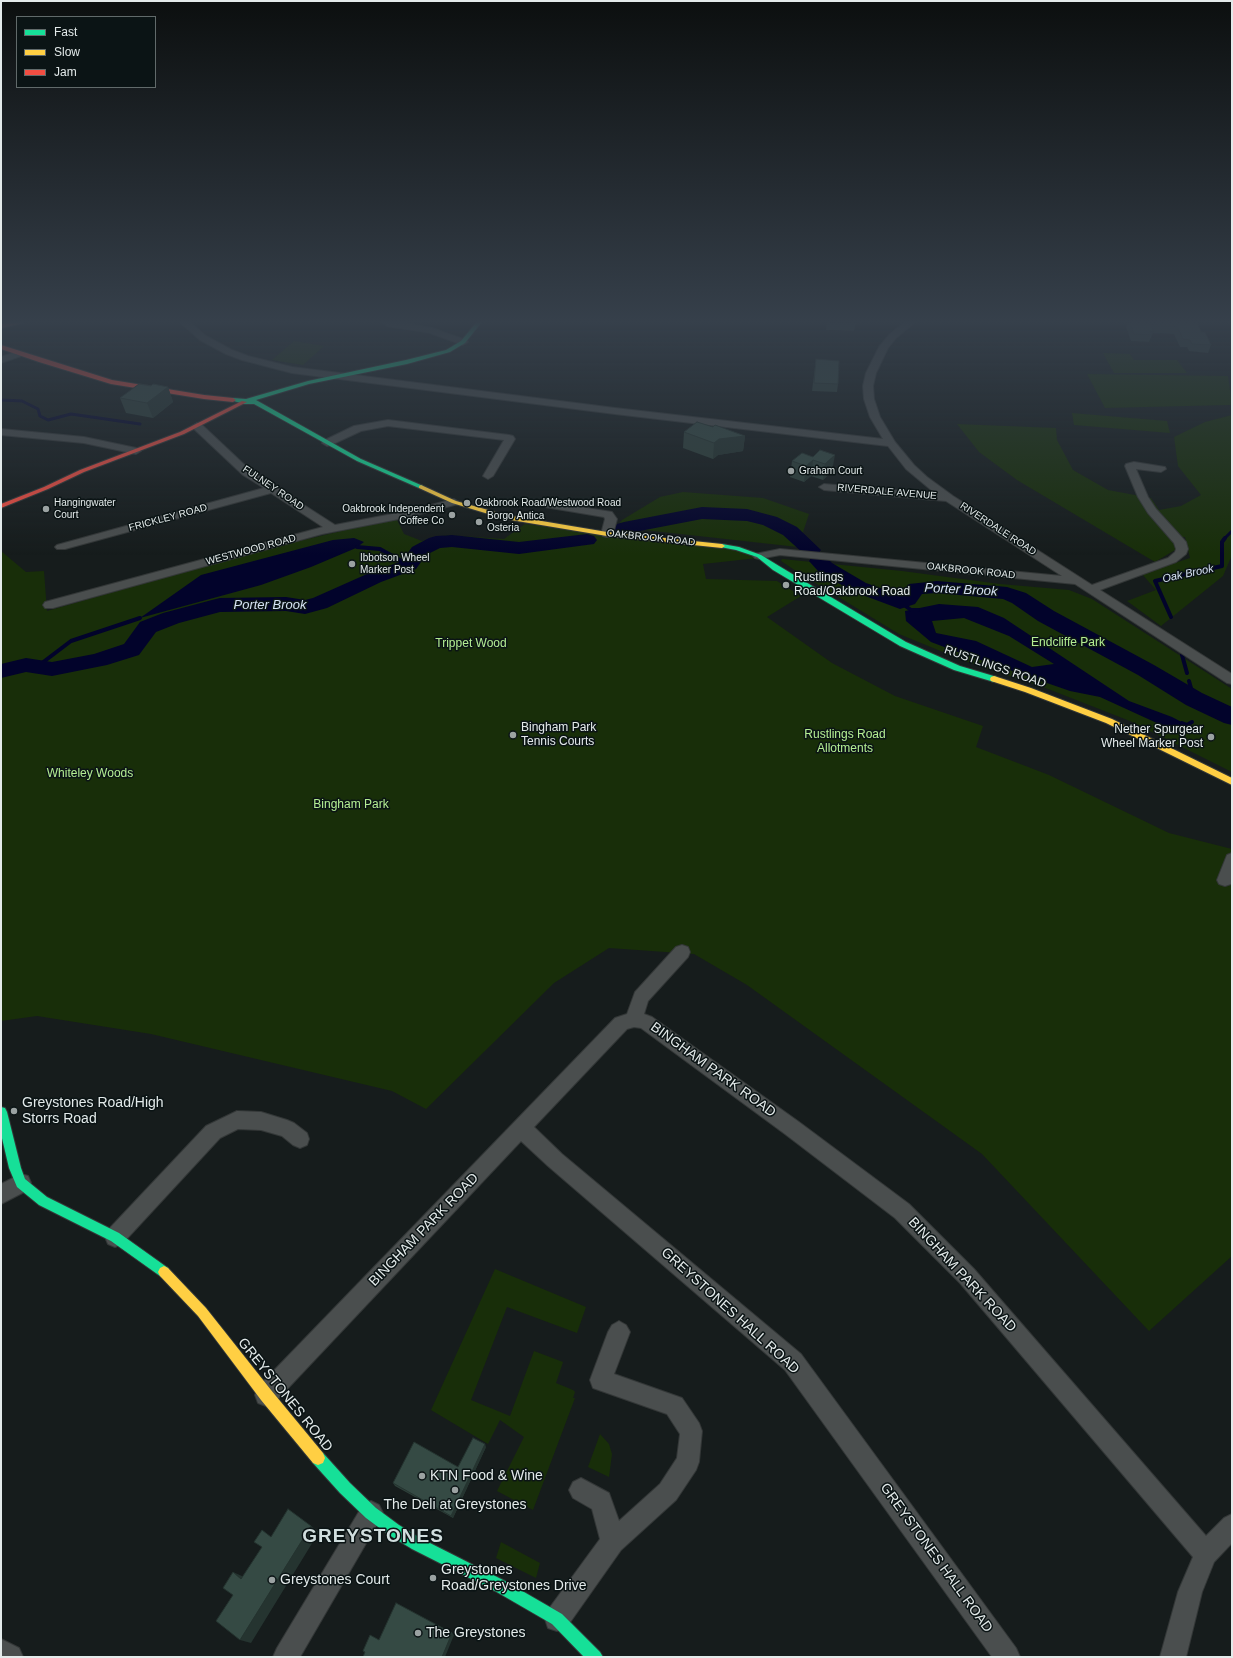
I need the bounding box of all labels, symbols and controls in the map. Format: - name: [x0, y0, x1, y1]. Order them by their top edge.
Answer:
- legend: [16, 16, 156, 88]
- text: Fast: [54, 25, 77, 39]
- text: Slow: [54, 45, 80, 59]
- text: Jam: [54, 65, 77, 79]
- street label: FULNEY ROAD: [240, 463, 306, 513]
- place label: Graham Court: [799, 465, 862, 477]
- marker: Graham Court: [786, 466, 796, 476]
- street label: RIVERDALE AVENUE: [837, 482, 937, 502]
- place label: Hangingwater Court: [54, 497, 116, 520]
- place label: Oakbrook Road/Westwood Road: [475, 497, 621, 509]
- marker: Oakbrook Road/Westwood Road: [462, 498, 472, 508]
- street label: RIVERDALE ROAD: [958, 500, 1038, 558]
- street label: FRICKLEY ROAD: [128, 502, 208, 534]
- place label: Oakbrook Independent Coffee Co: [342, 503, 444, 526]
- marker: Hangingwater Court: [41, 504, 51, 514]
- marker: Oakbrook Independent Coffee Co: [447, 510, 457, 520]
- place label: Borgo Antica Osteria: [487, 510, 544, 534]
- marker: Borgo Antica Osteria: [474, 517, 484, 527]
- street label: OAKBROOK ROAD: [606, 527, 696, 549]
- street label: WESTWOOD ROAD: [205, 532, 297, 568]
- place label: Ibbotson Wheel Marker Post: [360, 552, 429, 576]
- marker: Ibbotson Wheel Marker Post: [347, 559, 357, 569]
- street label: OAKBROOK ROAD: [926, 560, 1016, 582]
- water label: Oak Brook: [1161, 562, 1215, 586]
- place label: Rustlings Road/Oakbrook Road: [794, 571, 910, 599]
- marker: Rustlings Road/Oakbrook Road: [781, 580, 791, 590]
- water label: Porter Brook: [924, 580, 998, 600]
- water label: Porter Brook: [234, 597, 306, 613]
- park label: Endcliffe Park: [1031, 636, 1105, 650]
- park label: Trippet Wood: [435, 637, 507, 651]
- street label: RUSTLINGS ROAD: [942, 643, 1048, 691]
- place label: Bingham Park Tennis Courts: [521, 721, 596, 749]
- place label: Nether Spurgear Wheel Marker Post: [1101, 723, 1203, 751]
- park label: Rustlings Road Allotments: [804, 728, 886, 756]
- marker: Bingham Park Tennis Courts: [508, 730, 518, 740]
- marker: Nether Spurgear Wheel Marker Post: [1206, 732, 1216, 742]
- park label: Whiteley Woods: [47, 767, 133, 781]
- park label: Bingham Park: [313, 798, 389, 812]
- street label: BINGHAM PARK ROAD: [647, 1019, 779, 1121]
- place label: Greystones Road/High Storrs Road: [22, 1095, 164, 1128]
- marker: Greystones Road/High Storrs Road: [9, 1106, 19, 1116]
- street label: BINGHAM PARK ROAD: [366, 1170, 482, 1290]
- street label: BINGHAM PARK ROAD: [904, 1214, 1020, 1336]
- street label: GREYSTONES HALL ROAD: [657, 1244, 803, 1378]
- street label: GREYSTONES ROAD: [234, 1335, 336, 1455]
- place label: KTN Food & Wine: [430, 1468, 543, 1484]
- marker: KTN Food & Wine: [417, 1471, 427, 1481]
- street label: GREYSTONES HALL ROAD: [876, 1480, 996, 1636]
- marker: The Deli at Greystones: [450, 1485, 460, 1495]
- place label: The Deli at Greystones: [383, 1497, 527, 1513]
- district label: GREYSTONES: [302, 1526, 444, 1548]
- place label: Greystones Road/Greystones Drive: [441, 1562, 587, 1594]
- place label: Greystones Court: [280, 1572, 390, 1588]
- marker: Greystones Road/Greystones Drive: [428, 1573, 438, 1583]
- marker: Greystones Court: [267, 1575, 277, 1585]
- place label: The Greystones: [426, 1625, 526, 1641]
- marker: The Greystones: [413, 1628, 423, 1638]

